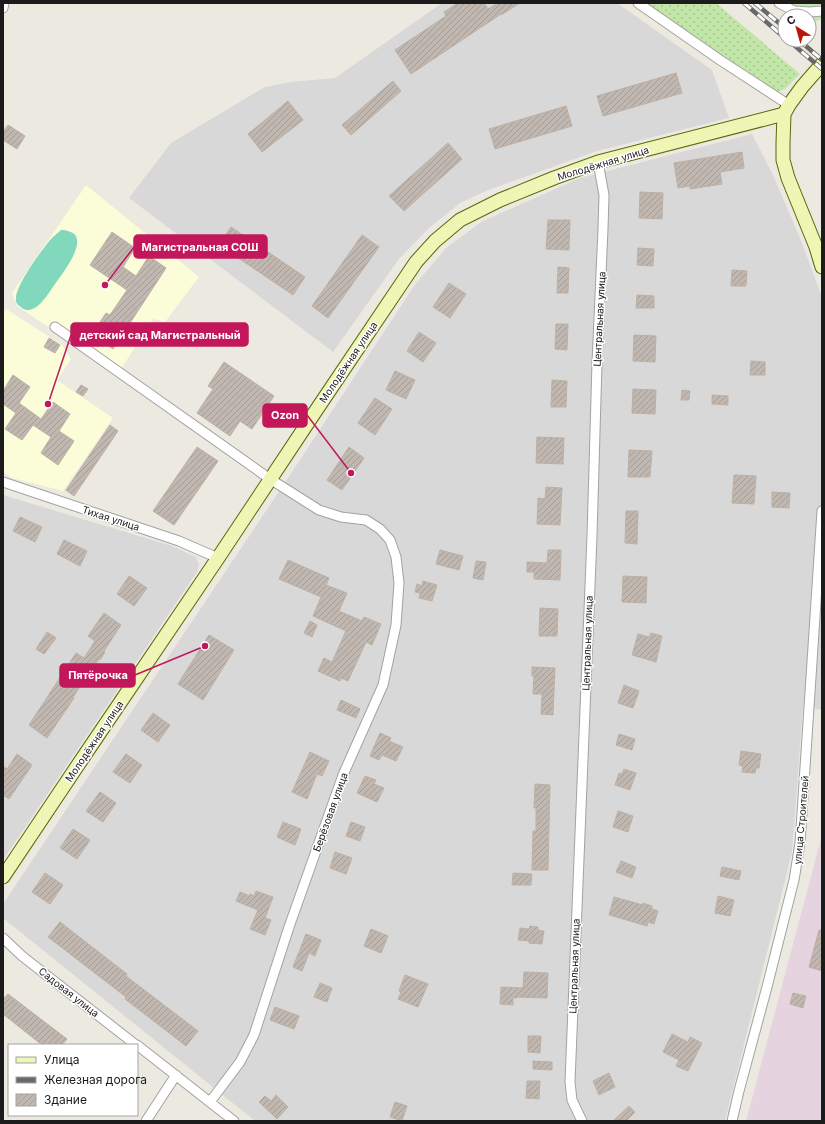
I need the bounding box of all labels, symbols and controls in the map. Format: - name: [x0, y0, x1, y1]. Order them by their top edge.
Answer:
- north arrow: [777, 8, 817, 48]
- text: С: [784, 12, 798, 28]
- street label: Молодёжная улица: [556, 143, 650, 183]
- callout: Магистральная СОШ: [134, 235, 267, 258]
- text: Магистральная СОШ: [142, 240, 259, 254]
- street label: Центральная улица: [591, 271, 607, 367]
- street label: Молодёжная улица: [316, 319, 380, 405]
- callout: детский сад Магистральный: [71, 323, 248, 346]
- text: детский сад Магистральный: [79, 328, 241, 342]
- callout: Ozon: [263, 404, 307, 427]
- text: Ozon: [271, 408, 299, 422]
- street label: Тихая улица: [81, 503, 141, 533]
- street label: Центральная улица: [579, 595, 595, 691]
- callout: Пятёрочка: [60, 664, 135, 687]
- text: Пятёрочка: [68, 668, 128, 682]
- street label: Молодёжная улица: [62, 698, 126, 784]
- street label: Берёзовая улица: [310, 771, 350, 853]
- street label: улица Строителей: [791, 775, 811, 865]
- street label: Центральная улица: [566, 918, 582, 1014]
- street label: Садовая улица: [36, 965, 102, 1019]
- legend: [8, 1044, 138, 1116]
- text: Улица: [44, 1052, 79, 1067]
- text: Железная дорога: [44, 1072, 147, 1087]
- text: Здание: [44, 1092, 87, 1107]

